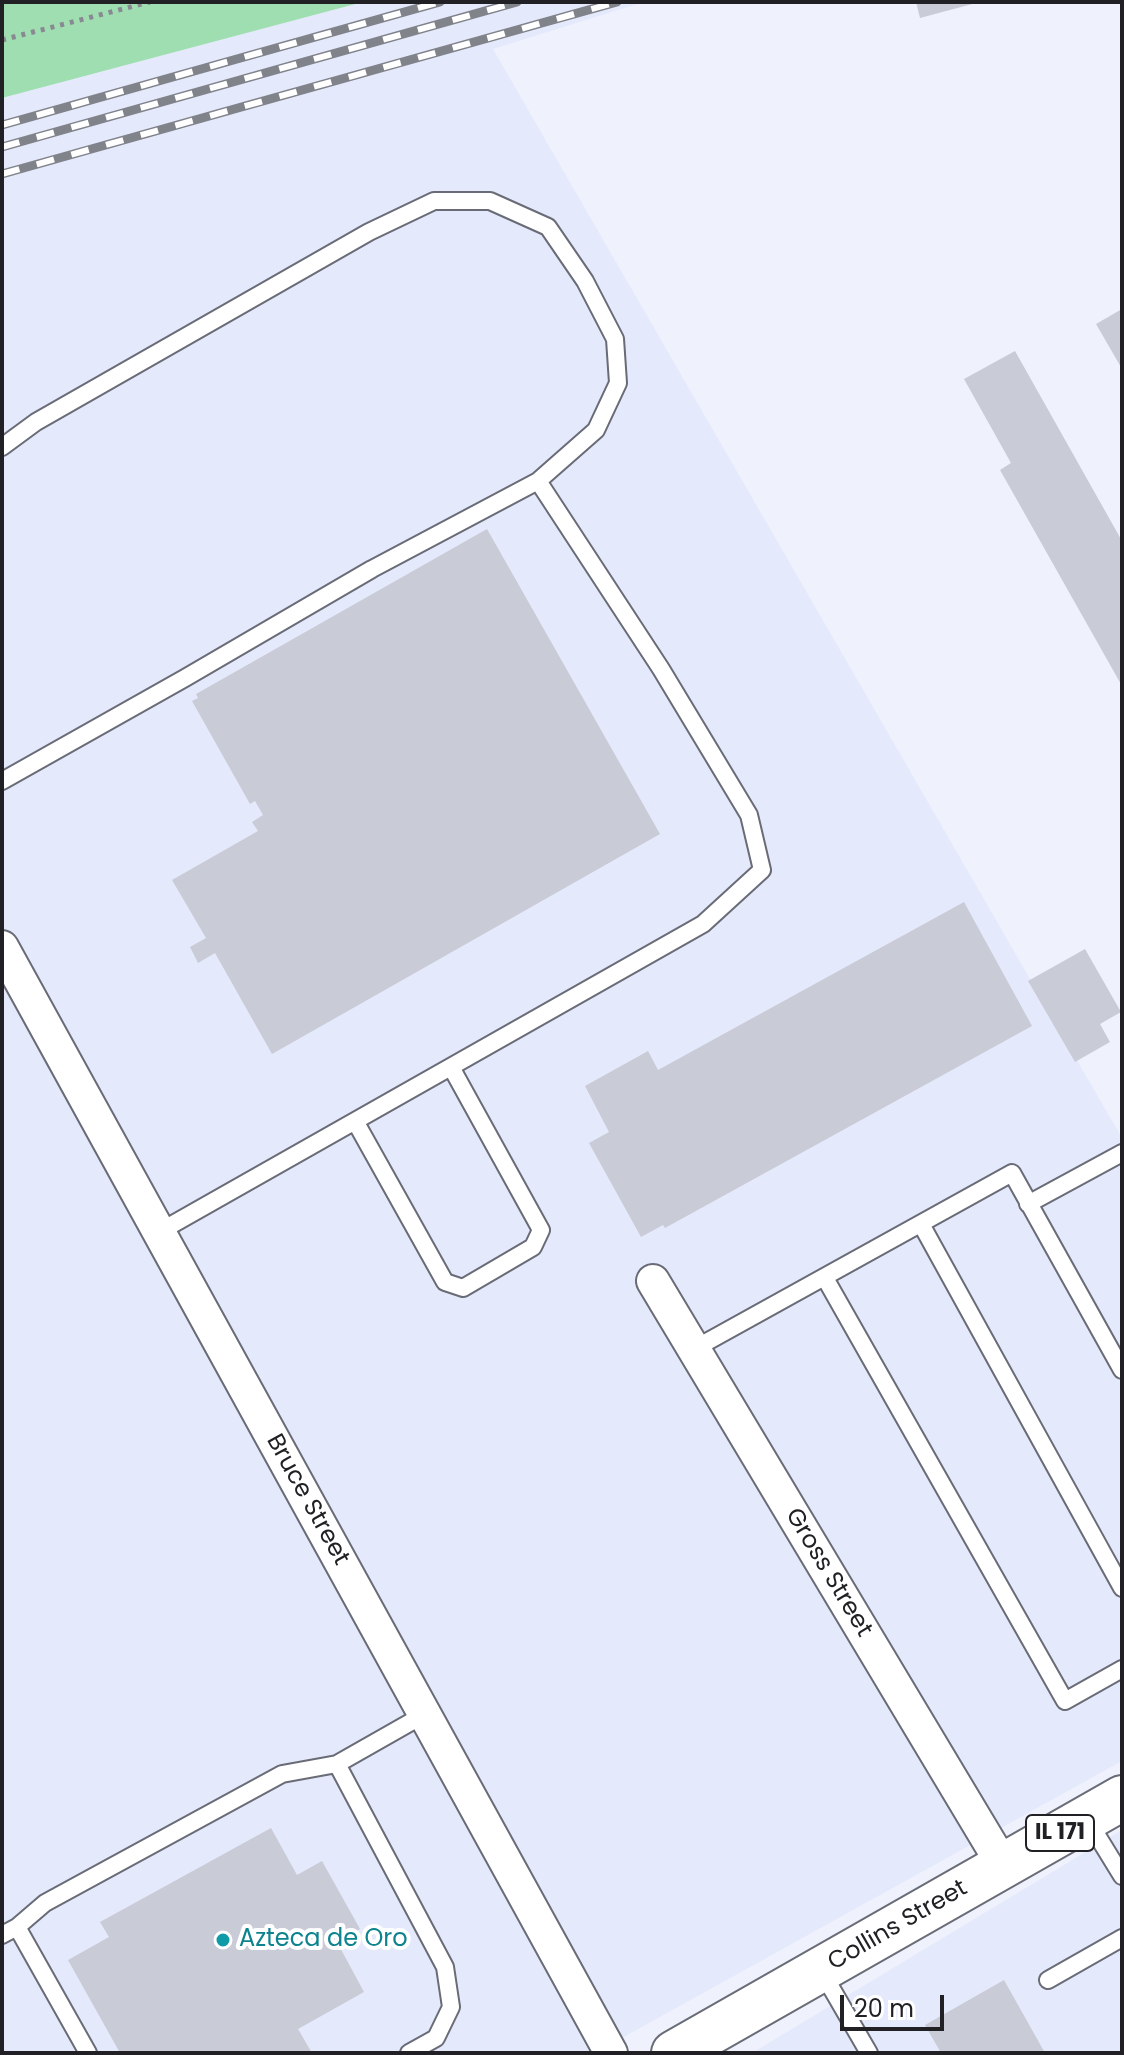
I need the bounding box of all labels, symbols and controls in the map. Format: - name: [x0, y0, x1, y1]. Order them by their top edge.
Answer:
- street label: Bruce Street: [259, 1430, 355, 1570]
- street label: Gross Street: [778, 1504, 878, 1642]
- road number: IL 171: [1026, 1815, 1094, 1851]
- street label: Collins Street: [823, 1874, 973, 1978]
- place label: Azteca de Oro: [239, 1926, 408, 1954]
- marker: Azteca de Oro: [214, 1931, 232, 1949]
- scale bar: [844, 1979, 948, 2029]
- text: 20 m: [854, 1992, 914, 2025]

